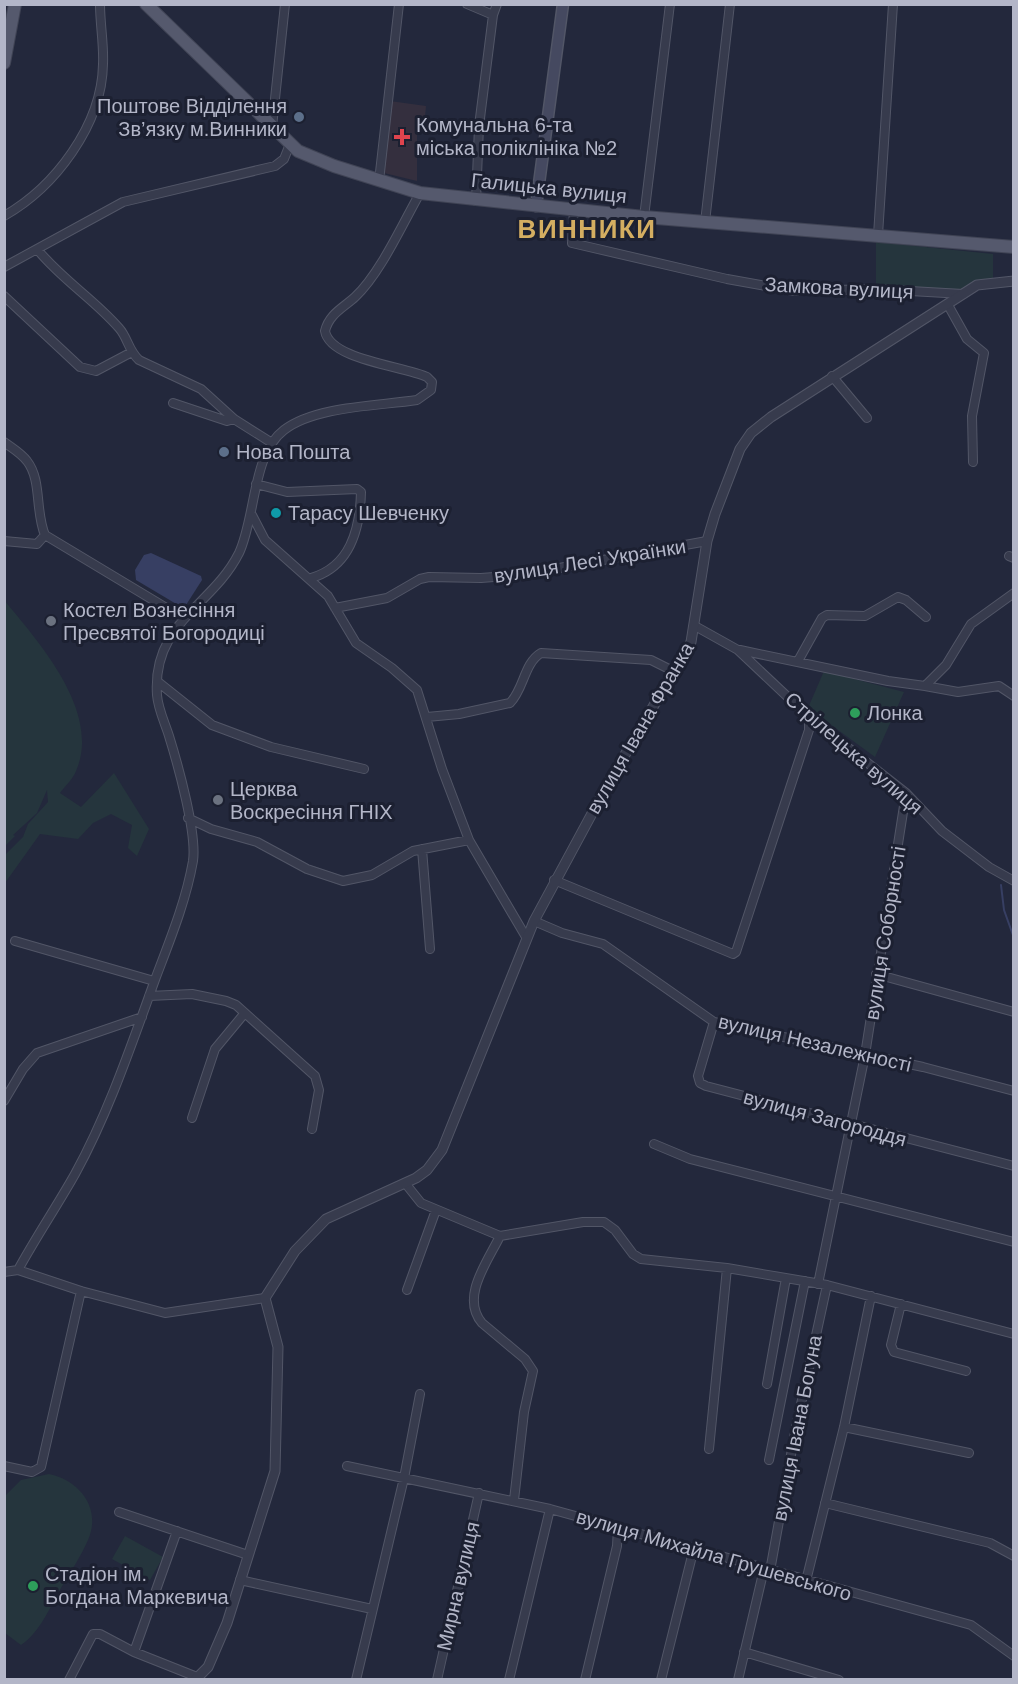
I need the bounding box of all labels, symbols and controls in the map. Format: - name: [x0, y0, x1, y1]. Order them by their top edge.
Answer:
- place label: Поштове Відділення Зв’язку м.Винники: [97, 95, 287, 140]
- marker: Поштове Відділення Зв’язку м.Винники: [292, 110, 306, 124]
- place label: Комунальна 6-та міська поліклініка №2: [416, 114, 617, 159]
- marker: Комунальна 6-та міська поліклініка №2: [393, 128, 411, 146]
- street label: Галицька вулиця: [470, 169, 628, 207]
- district label: ВИННИКИ: [518, 214, 656, 244]
- street label: Замкова вулиця: [764, 273, 914, 303]
- place label: Нова Пошта: [236, 441, 351, 463]
- marker: Нова Пошта: [217, 445, 231, 459]
- place label: Тарасу Шевченку: [288, 502, 449, 524]
- marker: Тарасу Шевченку: [269, 506, 283, 520]
- street label: вулиця Лесі Українки: [492, 535, 688, 587]
- place label: Костел Вознесіння Пресвятої Богородиці: [63, 599, 265, 644]
- marker: Костел Вознесіння Пресвятої Богородиці: [44, 614, 58, 628]
- street label: вулиця Івана Франка: [582, 638, 698, 818]
- street label: Стрілецька вулиця: [781, 687, 927, 819]
- place label: Лонка: [867, 702, 923, 724]
- marker: Лонка: [848, 706, 862, 720]
- place label: Церква Воскресіння ГНІХ: [230, 778, 393, 823]
- marker: Церква Воскресіння ГНІХ: [211, 793, 225, 807]
- street label: вулиця Соборності: [860, 845, 910, 1021]
- street label: вулиця Незалежності: [716, 1010, 914, 1076]
- street label: вулиця Загороддя: [741, 1086, 909, 1150]
- street label: вулиця Івана Богуна: [768, 1332, 826, 1523]
- street label: вулиця Михайла Грушевського: [574, 1505, 854, 1605]
- street label: Мирна вулиця: [432, 1519, 484, 1653]
- place label: Стадіон ім. Богдана Маркевича: [45, 1563, 230, 1608]
- marker: Стадіон ім. Богдана Маркевича: [26, 1579, 40, 1593]

